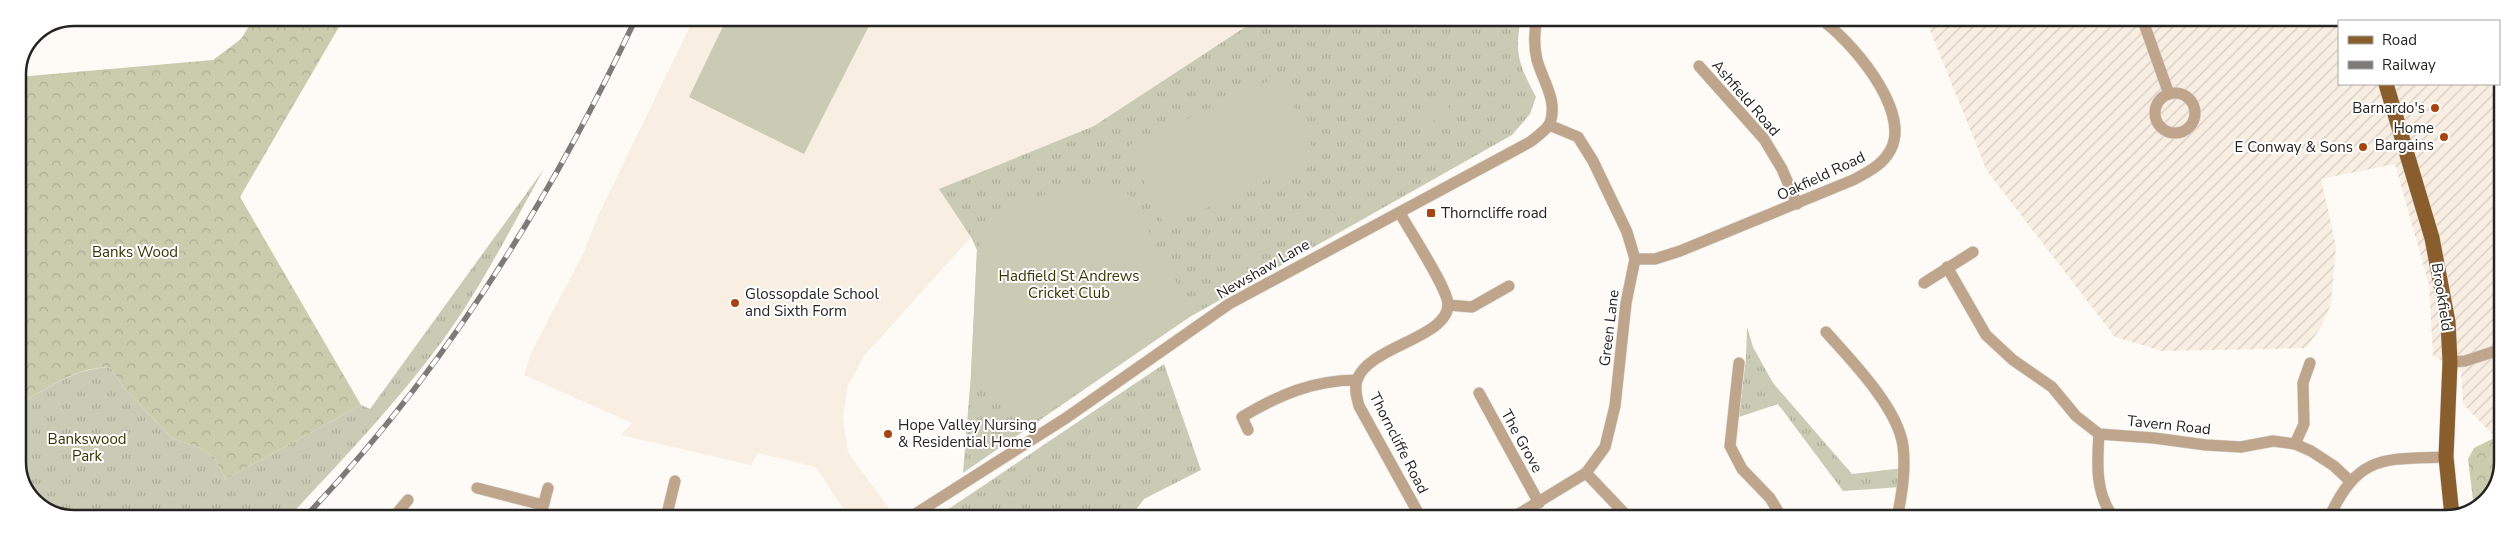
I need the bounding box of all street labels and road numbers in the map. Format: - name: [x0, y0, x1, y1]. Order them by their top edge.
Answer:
- street label: Ashfield Road: [1707, 56, 1785, 140]
- street label: Oakfield Road: [1774, 147, 1868, 205]
- street label: Newshaw Lane: [1213, 234, 1313, 304]
- street label: Brookfield: [2427, 261, 2457, 333]
- street label: Green Lane: [1594, 289, 1624, 367]
- street label: Thorncliffe Road: [1365, 389, 1433, 497]
- street label: The Grove: [1496, 406, 1548, 476]
- street label: Tavern Road: [2126, 411, 2212, 439]

